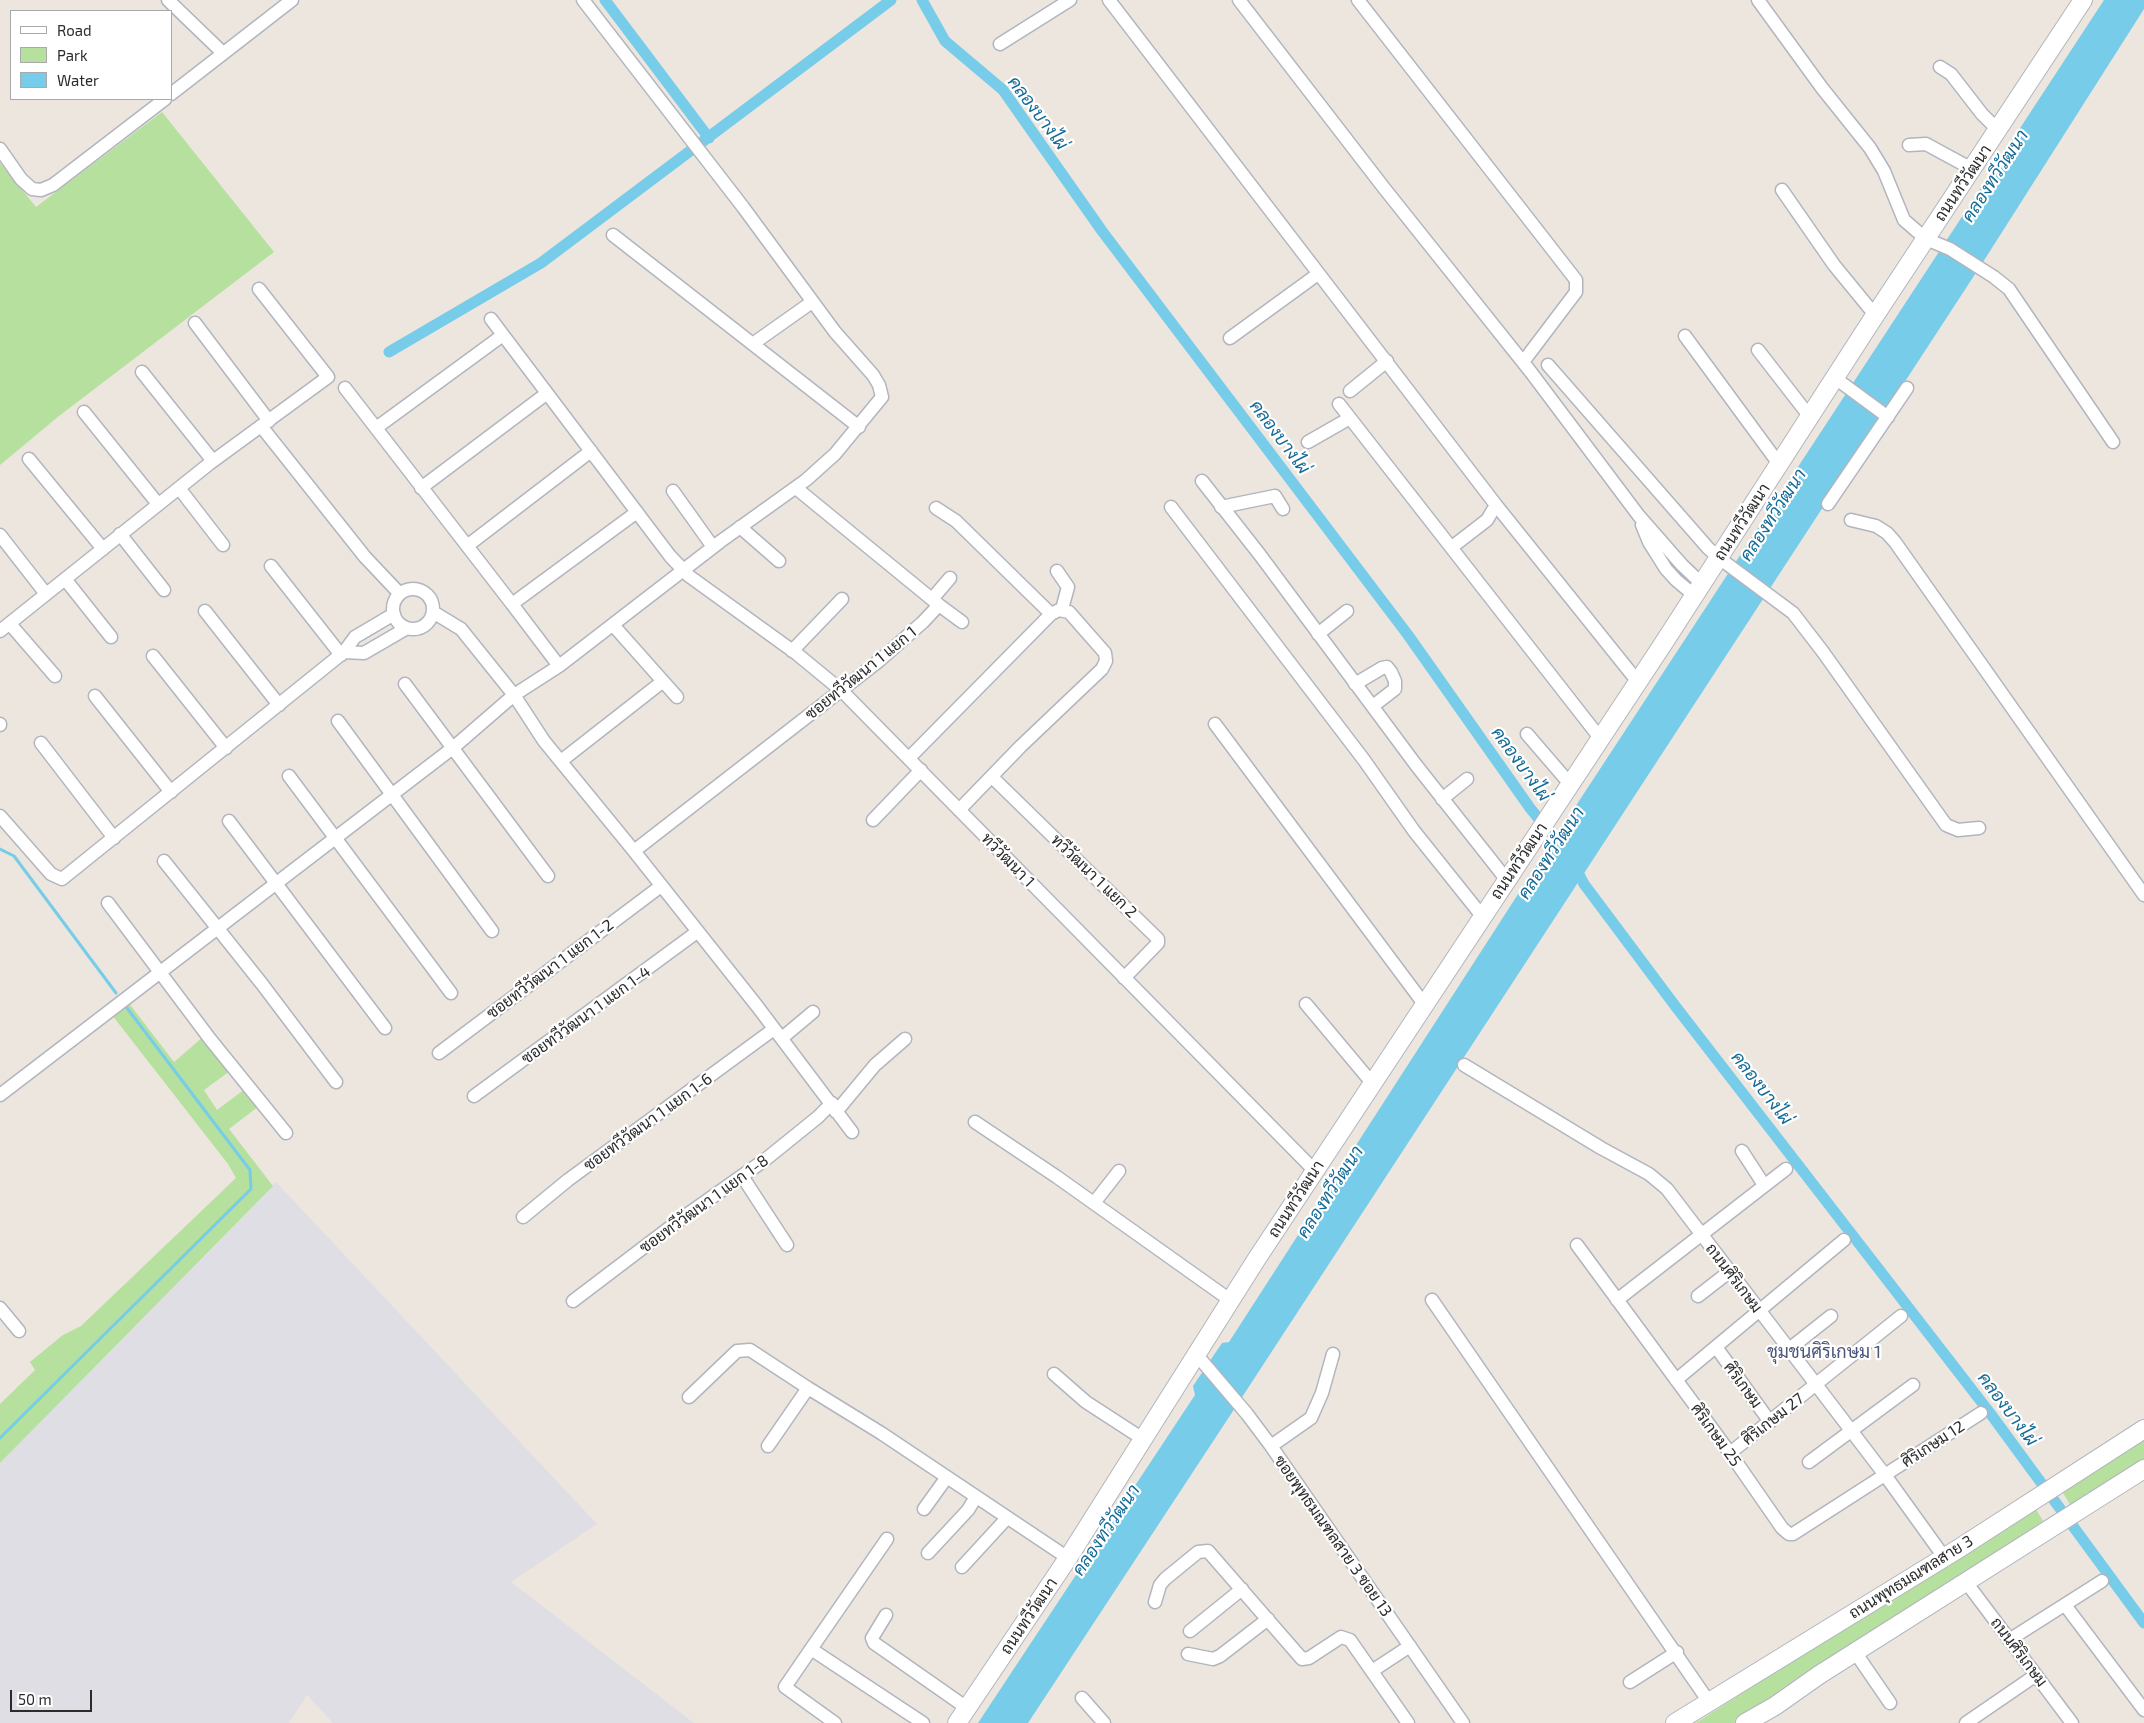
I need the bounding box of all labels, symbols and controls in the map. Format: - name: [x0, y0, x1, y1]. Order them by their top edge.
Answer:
- legend: [10, 10, 172, 100]
- text: Road: [57, 21, 92, 39]
- text: Park: [57, 46, 88, 64]
- text: Water: [57, 71, 99, 89]
- water label: คลองบางไผ่: [1003, 72, 1073, 154]
- water label: คลองทวีวัฒนา: [1957, 126, 2033, 226]
- street label: ถนนทวีวัฒนา: [1930, 141, 1996, 225]
- water label: คลองบางไผ่: [1245, 396, 1315, 478]
- water label: คลองทวีวัฒนา: [1735, 465, 1811, 565]
- street label: ถนนทวีวัฒนา: [1710, 480, 1774, 564]
- street label: ซอยทวีวัฒนา 1 แยก 1: [801, 622, 921, 724]
- water label: คลองบางไผ่: [1487, 723, 1555, 805]
- water label: คลองทวีวัฒนา: [1513, 803, 1589, 903]
- street label: ถนนทวีวัฒนา: [1486, 819, 1552, 903]
- street label: ทวีวัฒนา 1: [977, 829, 1039, 891]
- street label: ทวีวัฒนา 1 แยก 2: [1047, 830, 1141, 922]
- street label: ซอยทวีวัฒนา 1 แยก 1-2: [483, 915, 617, 1023]
- street label: ซอยทวีวัฒนา 1 แยก 1-4: [518, 962, 654, 1068]
- water label: คลองบางไผ่: [1727, 1047, 1797, 1129]
- street label: ซอยทวีวัฒนา 1 แยก 1-6: [580, 1069, 716, 1175]
- water label: คลองทวีวัฒนา: [1292, 1142, 1368, 1242]
- street label: ซอยทวีวัฒนา 1 แยก 1-8: [636, 1151, 772, 1257]
- street label: ถนนทวีวัฒนา: [1264, 1157, 1328, 1241]
- street label: ถนนศิริเกษม: [1702, 1240, 1766, 1316]
- district label: ชุมชนศิริเกษม 1: [1767, 1341, 1881, 1363]
- street label: ศิริเกษม: [1720, 1358, 1766, 1412]
- water label: คลองบางไผ่: [1973, 1368, 2043, 1450]
- street label: ศิริเกษม 27: [1738, 1389, 1808, 1449]
- street label: ศิริเกษม 25: [1687, 1400, 1745, 1470]
- street label: ศิริเกษม 12: [1898, 1417, 1968, 1471]
- street label: ซอยพุทธมณฑลสาย 3 ซอย 13: [1270, 1452, 1396, 1620]
- water label: คลองทวีวัฒนา: [1068, 1480, 1144, 1580]
- street label: ถนนพุทธมณฑลสาย 3: [1845, 1531, 1977, 1623]
- street label: ถนนทวีวัฒนา: [996, 1574, 1062, 1658]
- street label: ถนนศิริเกษม: [1987, 1614, 2051, 1690]
- scale bar: [12, 1680, 95, 1712]
- text: 50 m: [18, 1690, 52, 1708]

